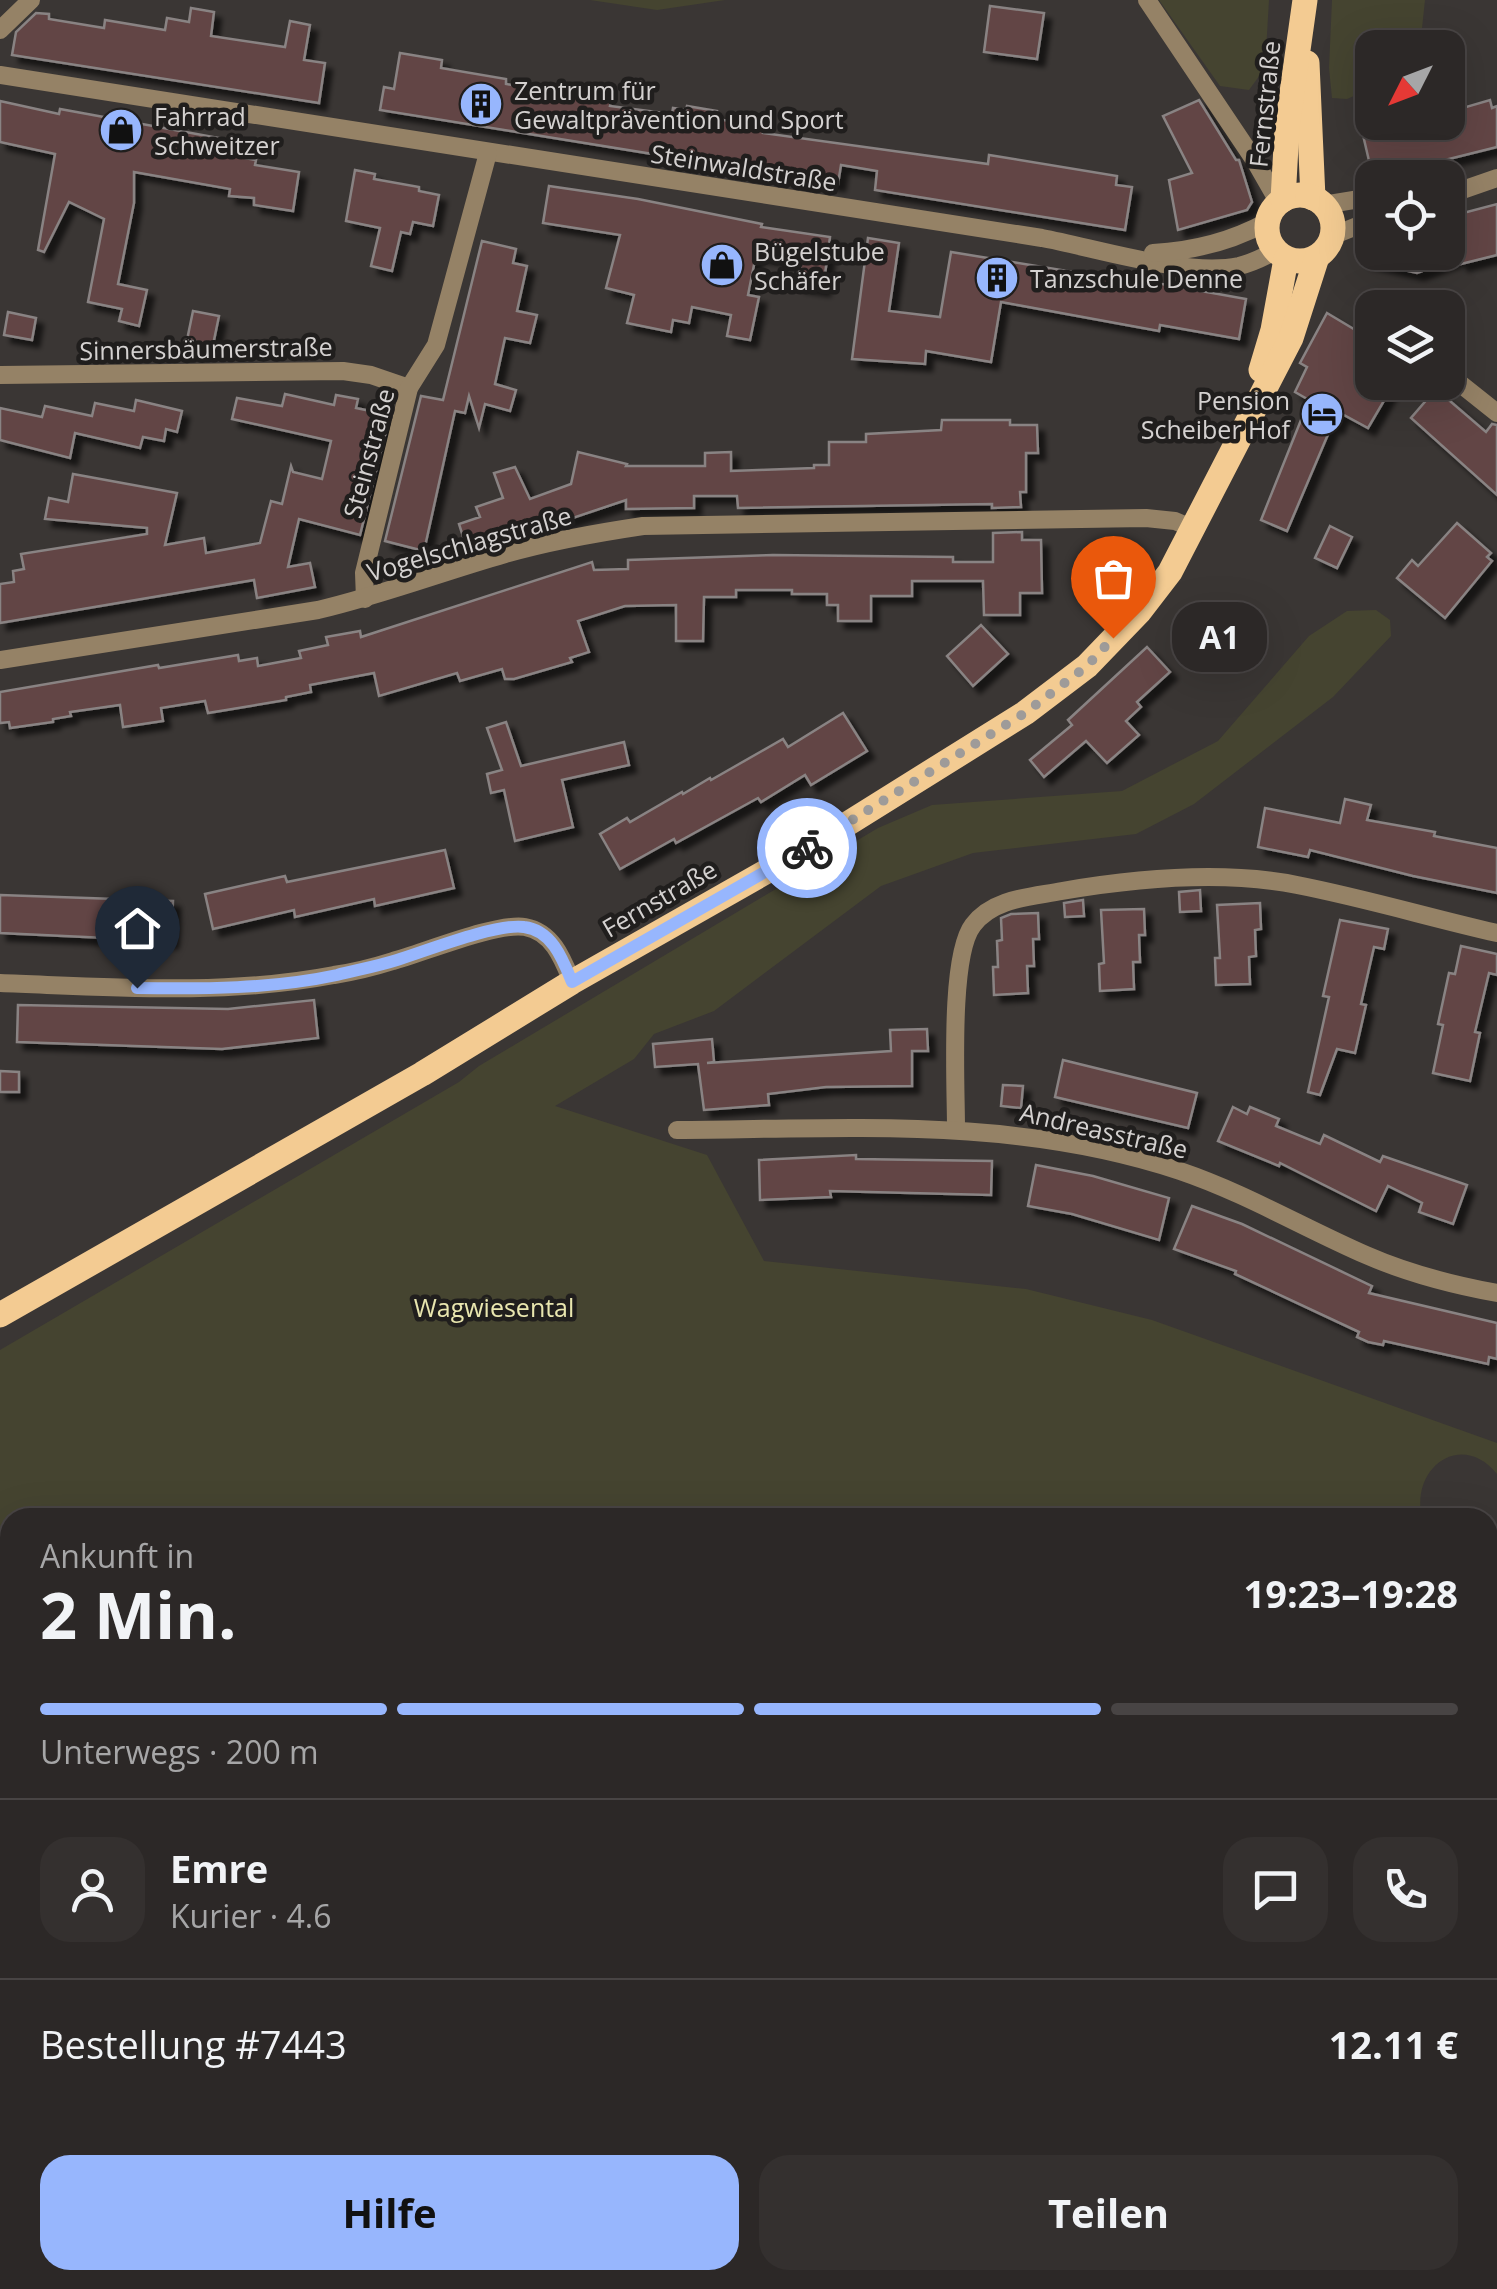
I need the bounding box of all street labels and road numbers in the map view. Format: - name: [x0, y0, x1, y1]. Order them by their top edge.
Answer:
- street label: Fernstraße: [1240, 39, 1288, 169]
- street label: Steinwaldstraße: [649, 136, 839, 198]
- street label: Sinnersbäumerstraße: [79, 329, 333, 367]
- street label: Steinstraße: [334, 384, 402, 522]
- street label: Vogelschlagstraße: [363, 498, 575, 588]
- street label: Fernstraße: [595, 852, 723, 944]
- street label: Andreasstraße: [1017, 1094, 1191, 1166]

